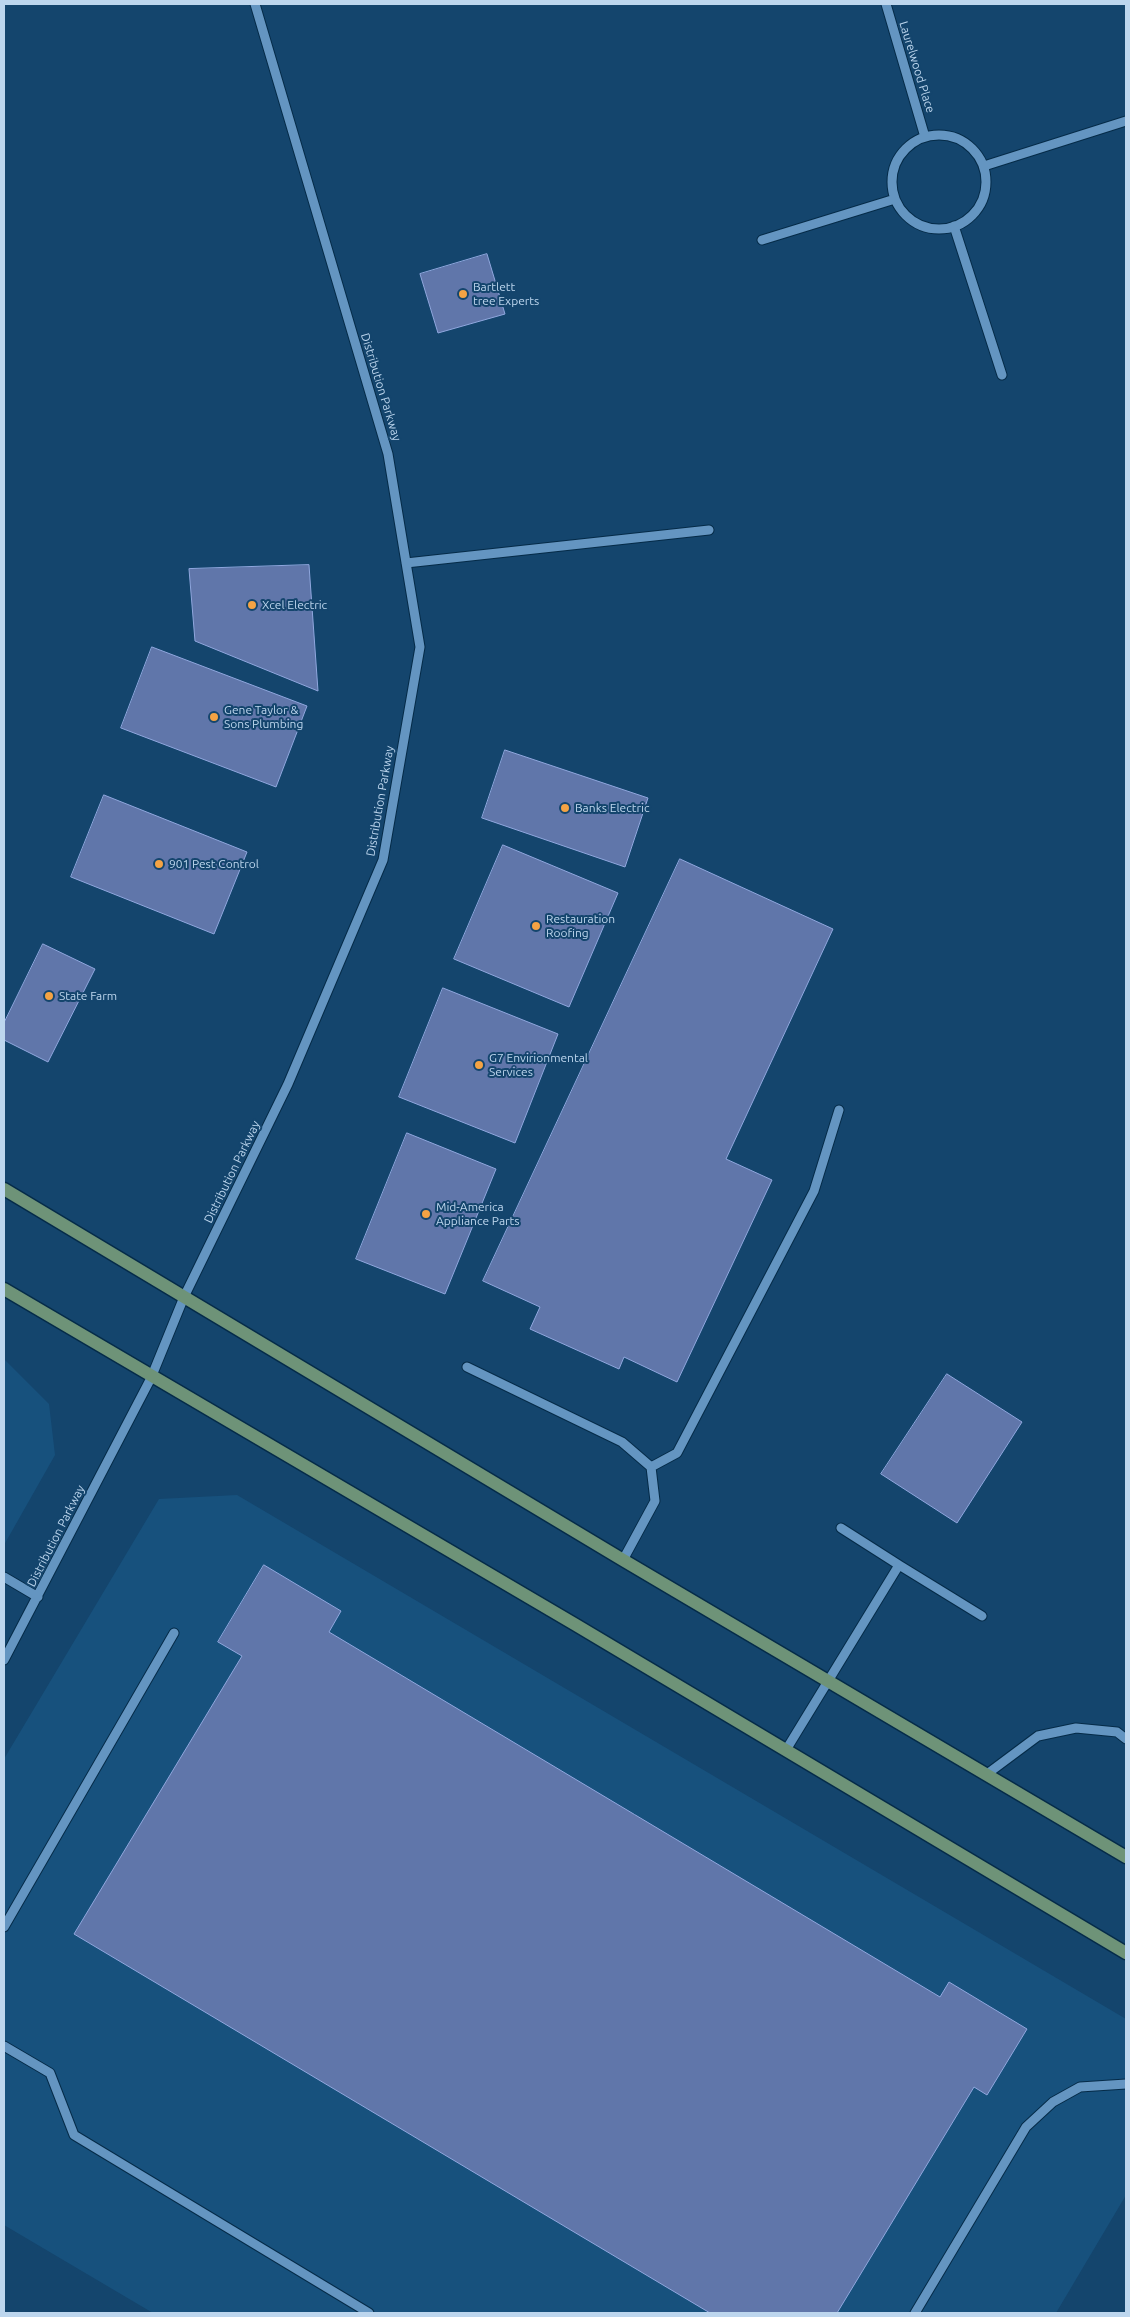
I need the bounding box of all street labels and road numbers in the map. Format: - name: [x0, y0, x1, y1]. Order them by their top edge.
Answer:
- street label: Laurelwood Place: [896, 19, 938, 115]
- street label: Distribution Parkway: [358, 331, 404, 443]
- street label: Distribution Parkway: [363, 745, 397, 857]
- street label: Distribution Parkway: [201, 1119, 263, 1225]
- street label: Distribution Parkway: [24, 1483, 88, 1589]

